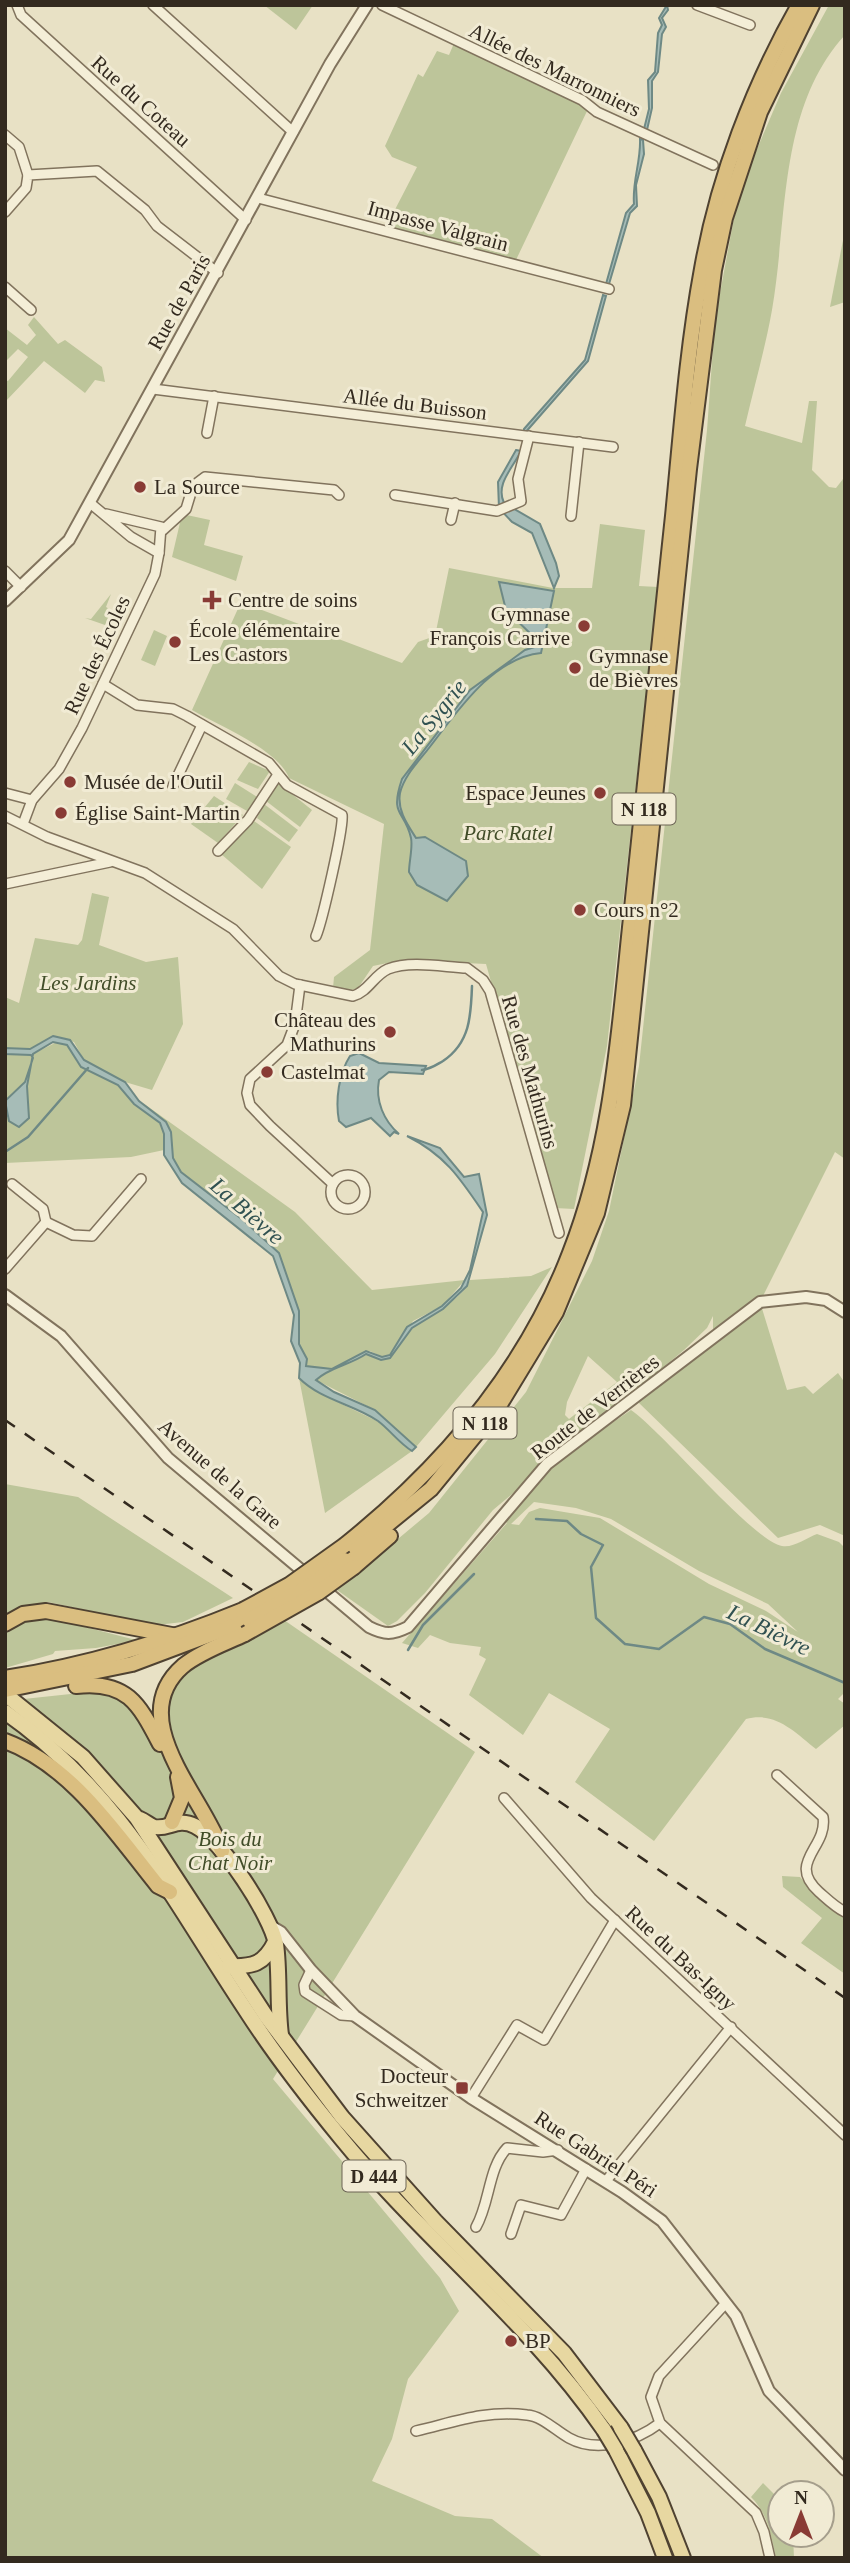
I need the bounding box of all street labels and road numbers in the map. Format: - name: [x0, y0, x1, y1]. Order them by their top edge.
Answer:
- street label: Allée des Marronniers: [465, 18, 645, 122]
- street label: Rue du Coteau: [87, 50, 196, 152]
- street label: Impasse Valgrain: [365, 196, 512, 256]
- street label: Rue de Paris: [143, 250, 215, 354]
- street label: Allée du Buisson: [342, 383, 489, 425]
- street label: Rue des Écoles: [59, 592, 135, 718]
- road number: N 118: [612, 794, 676, 824]
- street label: Rue des Mathurins: [497, 992, 563, 1152]
- street label: Route de Verrières: [526, 1350, 664, 1464]
- road number: N 118: [454, 1408, 516, 1438]
- street label: Avenue de la Gare: [154, 1414, 286, 1534]
- street label: Rue du Bas-Igny: [621, 1901, 742, 2016]
- street label: Rue Gabriel Péri: [530, 2106, 662, 2203]
- road number: D 444: [342, 2160, 406, 2192]

